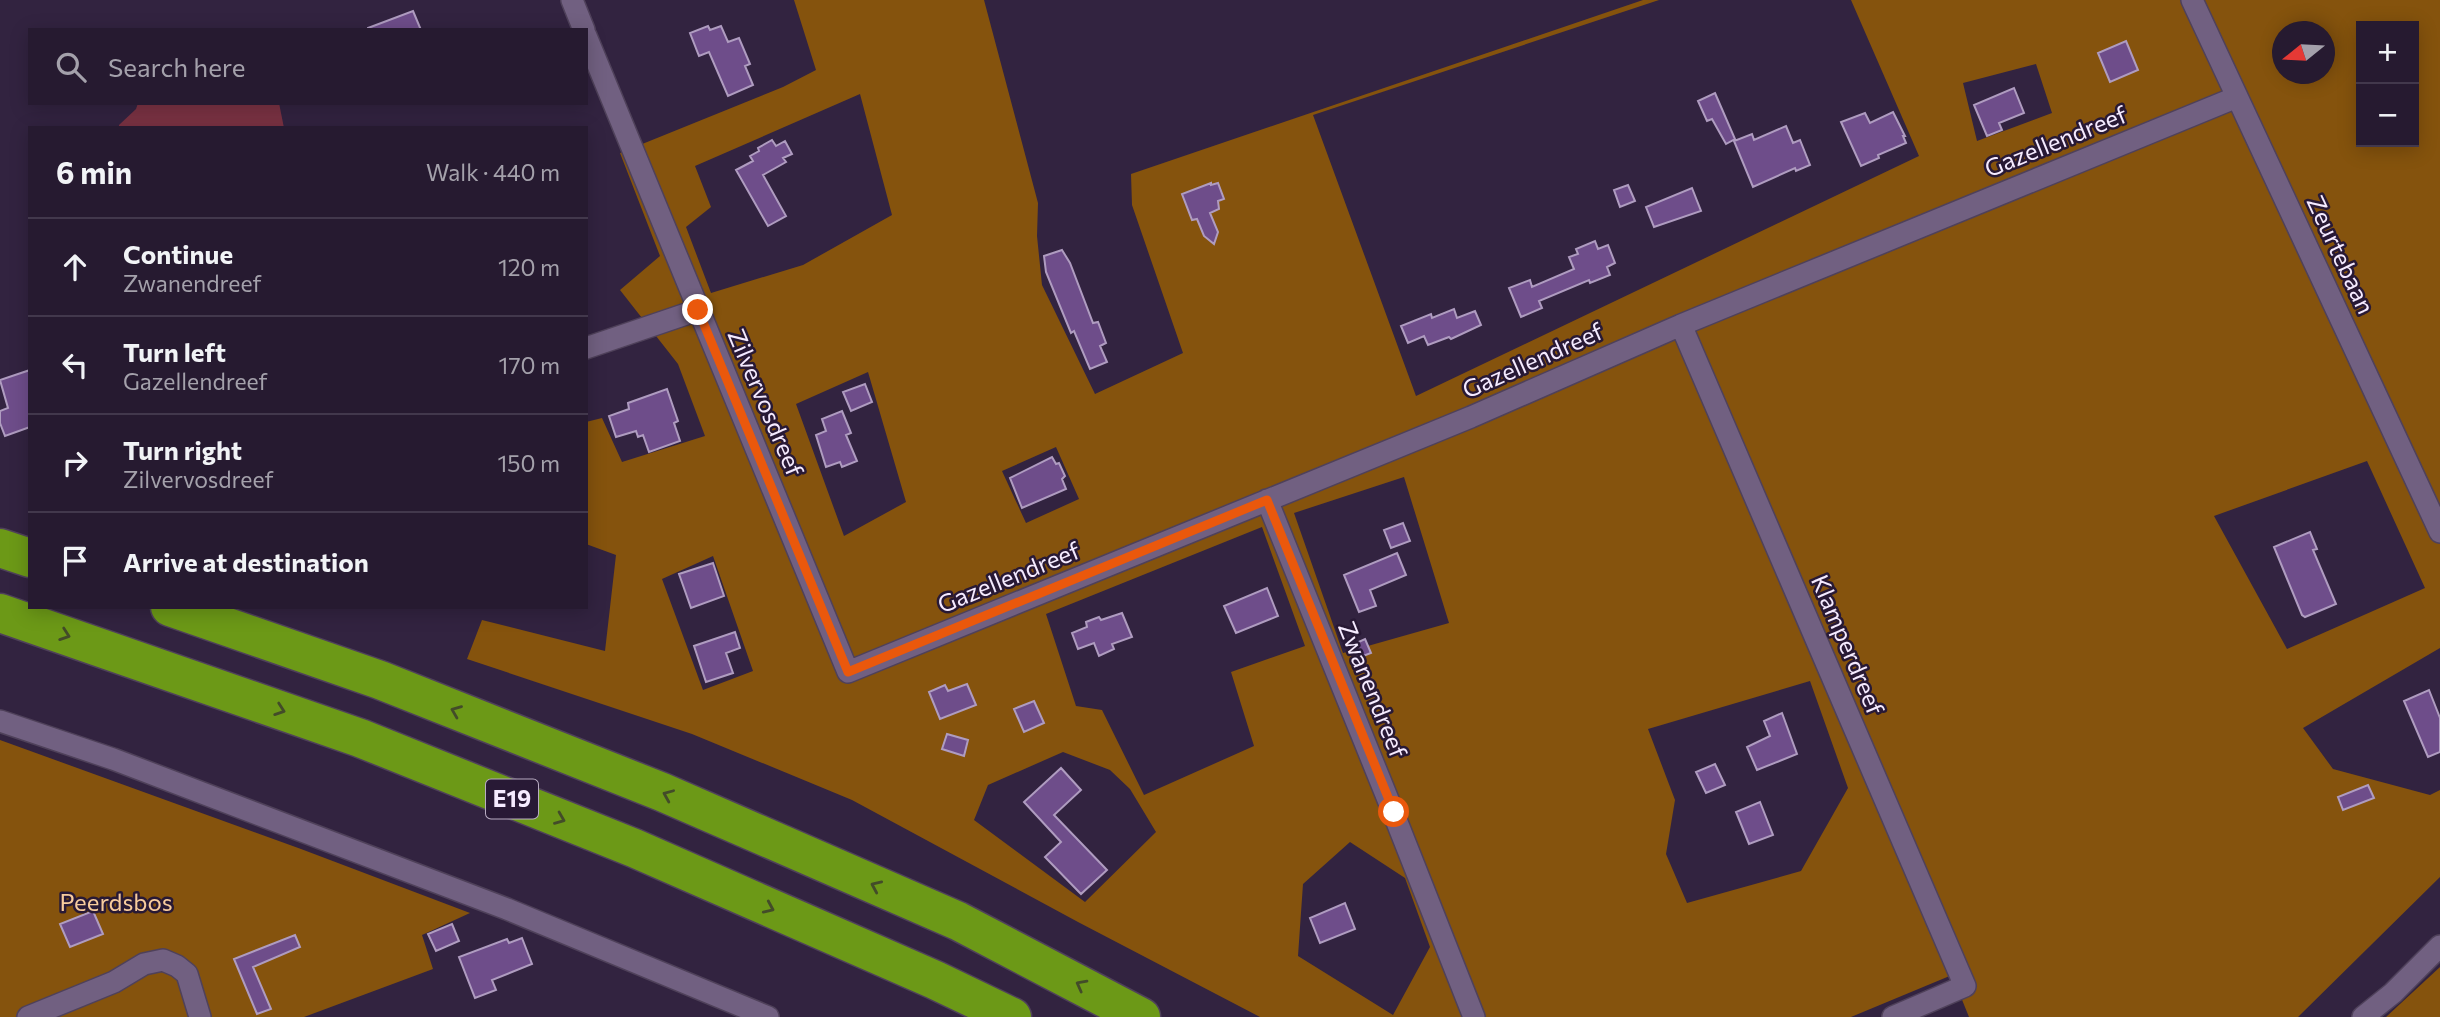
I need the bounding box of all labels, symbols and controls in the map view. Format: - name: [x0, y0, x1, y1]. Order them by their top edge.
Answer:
- north arrow: [2272, 21, 2335, 84]
- map controls: [2356, 21, 2419, 147]
- button: +: [2356, 21, 2419, 84]
- search box: [28, 28, 588, 105]
- icon: search: [52, 48, 90, 86]
- text: Search here: [108, 51, 246, 82]
- button: −: [2356, 84, 2419, 147]
- street label: Gazellendreef: [1980, 99, 2131, 182]
- text: 6 min: [56, 153, 132, 190]
- text: Walk · 440 m: [426, 158, 560, 186]
- street label: Zeurtebaan: [2301, 191, 2381, 318]
- text: Continue: [123, 238, 233, 269]
- icon: ahead: [56, 248, 94, 286]
- text: 120 m: [498, 253, 560, 281]
- text: Zwanendreef: [123, 269, 261, 297]
- route end: [682, 294, 713, 325]
- street label: Gazellendreef: [1458, 315, 1608, 404]
- street label: Zilvervosdreef: [722, 324, 811, 481]
- text: Turn left: [123, 336, 226, 367]
- icon: left: [56, 346, 94, 384]
- text: 170 m: [499, 351, 560, 379]
- text: Gazellendreef: [123, 367, 268, 395]
- text: Turn right: [123, 434, 242, 465]
- icon: right: [56, 444, 94, 482]
- text: 150 m: [497, 449, 560, 477]
- text: Zilvervosdreef: [123, 465, 274, 493]
- street label: Gazellendreef: [933, 535, 1084, 618]
- icon: arrive: [56, 542, 94, 580]
- text: Arrive at destination: [123, 546, 369, 577]
- street label: Klamperdreef: [1806, 570, 1891, 719]
- street label: Zwanendreef: [1333, 617, 1414, 762]
- one-way arrow: [58, 627, 70, 641]
- one-way arrow: [273, 702, 285, 716]
- one-way arrow: [451, 705, 463, 719]
- road number: E19: [486, 779, 538, 818]
- one-way arrow: [662, 789, 675, 803]
- route start: [1378, 796, 1409, 827]
- one-way arrow: [553, 810, 565, 824]
- one-way arrow: [871, 880, 884, 894]
- park label: Peerdsbos: [59, 887, 173, 916]
- one-way arrow: [762, 900, 775, 914]
- one-way arrow: [1076, 980, 1088, 994]

